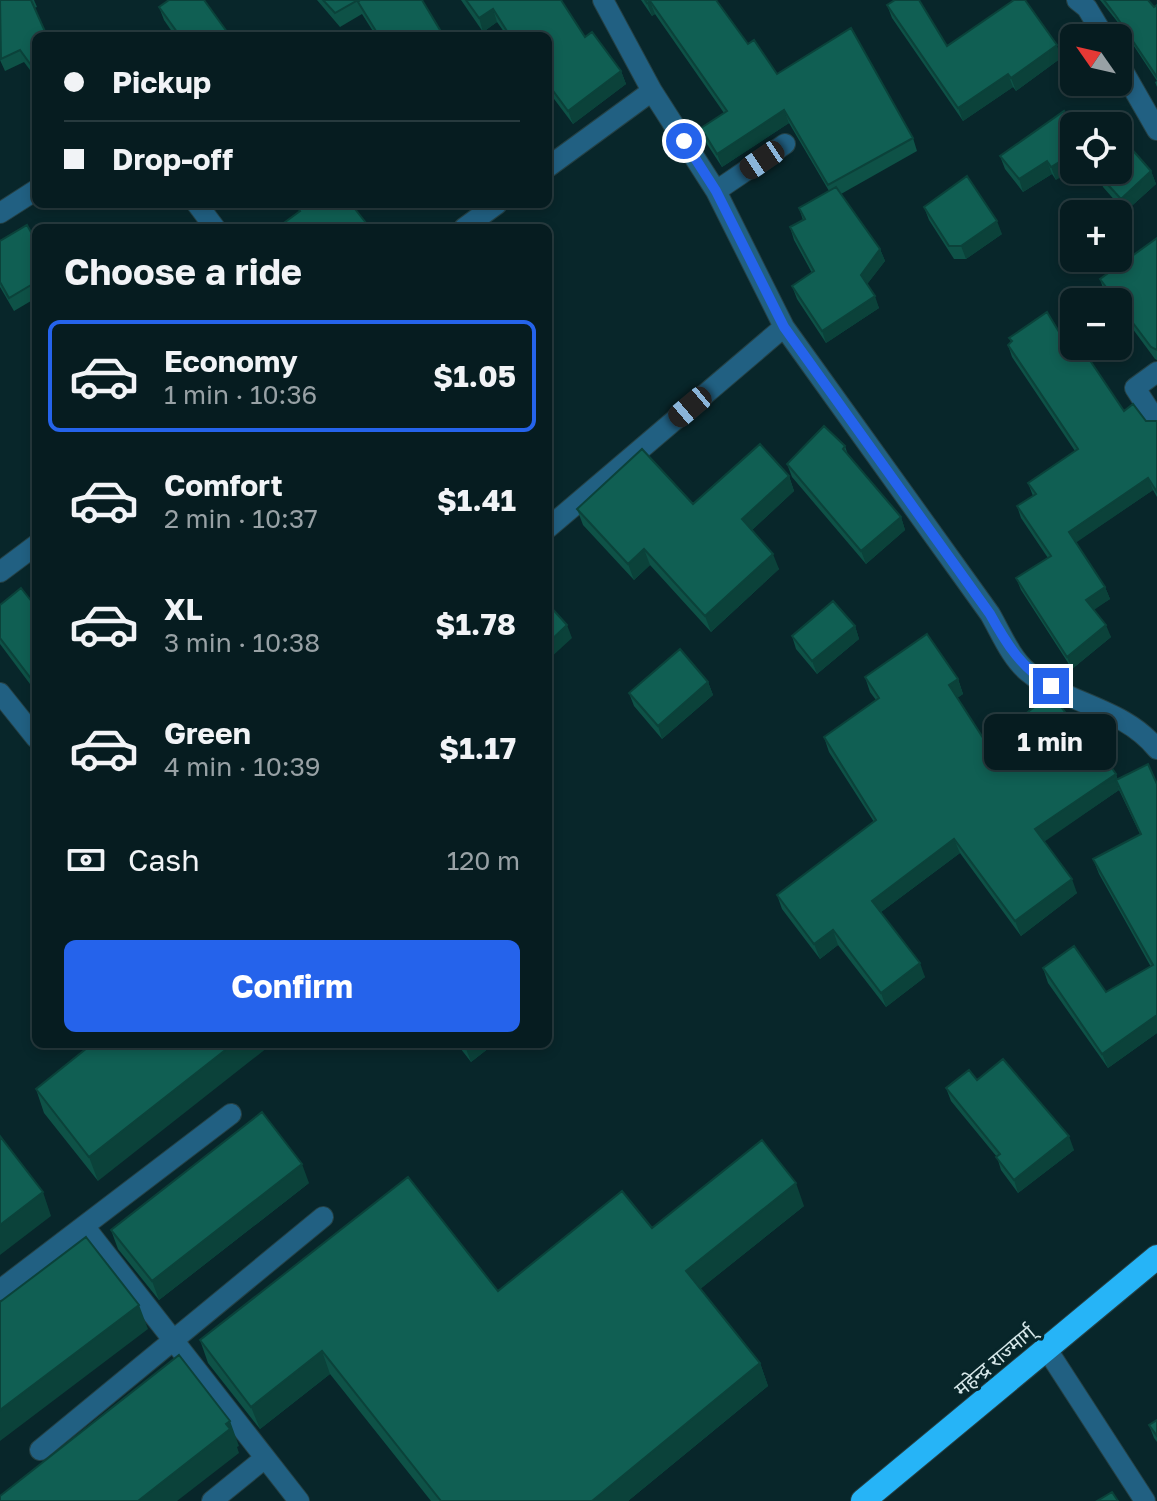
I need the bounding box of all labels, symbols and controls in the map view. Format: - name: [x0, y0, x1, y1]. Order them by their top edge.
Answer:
- north arrow: [1060, 24, 1132, 96]
- map controls: [1060, 24, 1132, 360]
- text: Pickup: [112, 64, 211, 100]
- button: locate: [1060, 112, 1132, 184]
- route start: [666, 123, 702, 159]
- car: [735, 137, 789, 183]
- text: Drop-off: [112, 141, 233, 177]
- button: +: [1060, 200, 1132, 272]
- text: Choose a ride: [64, 250, 302, 293]
- button: −: [1060, 288, 1132, 360]
- icon: car: [68, 340, 140, 412]
- text: Economy: [164, 343, 298, 379]
- text: $1.05: [433, 358, 516, 394]
- text: 1 min · 10:36: [164, 379, 317, 410]
- car: [664, 382, 716, 432]
- icon: car: [68, 464, 140, 536]
- text: Comfort: [164, 467, 283, 503]
- text: $1.41: [437, 482, 516, 518]
- text: 2 min · 10:37: [164, 503, 318, 534]
- icon: car: [68, 588, 140, 660]
- text: XL: [164, 591, 203, 627]
- text: $1.78: [435, 606, 516, 642]
- text: 3 min · 10:38: [164, 627, 320, 658]
- route end: [1033, 668, 1069, 704]
- icon: car: [68, 712, 140, 784]
- callout: 1 min: [985, 714, 1117, 770]
- text: Green: [164, 715, 251, 751]
- text: 1 min: [1017, 726, 1083, 757]
- text: $1.17: [439, 730, 516, 766]
- text: 4 min · 10:39: [164, 751, 321, 782]
- icon: cash: [64, 838, 108, 882]
- text: Cash: [128, 842, 200, 878]
- text: 120 m: [447, 845, 520, 876]
- button: Confirm: [64, 940, 520, 1032]
- street label: महेन्द्र राज्मार्ग्: [949, 1318, 1043, 1402]

